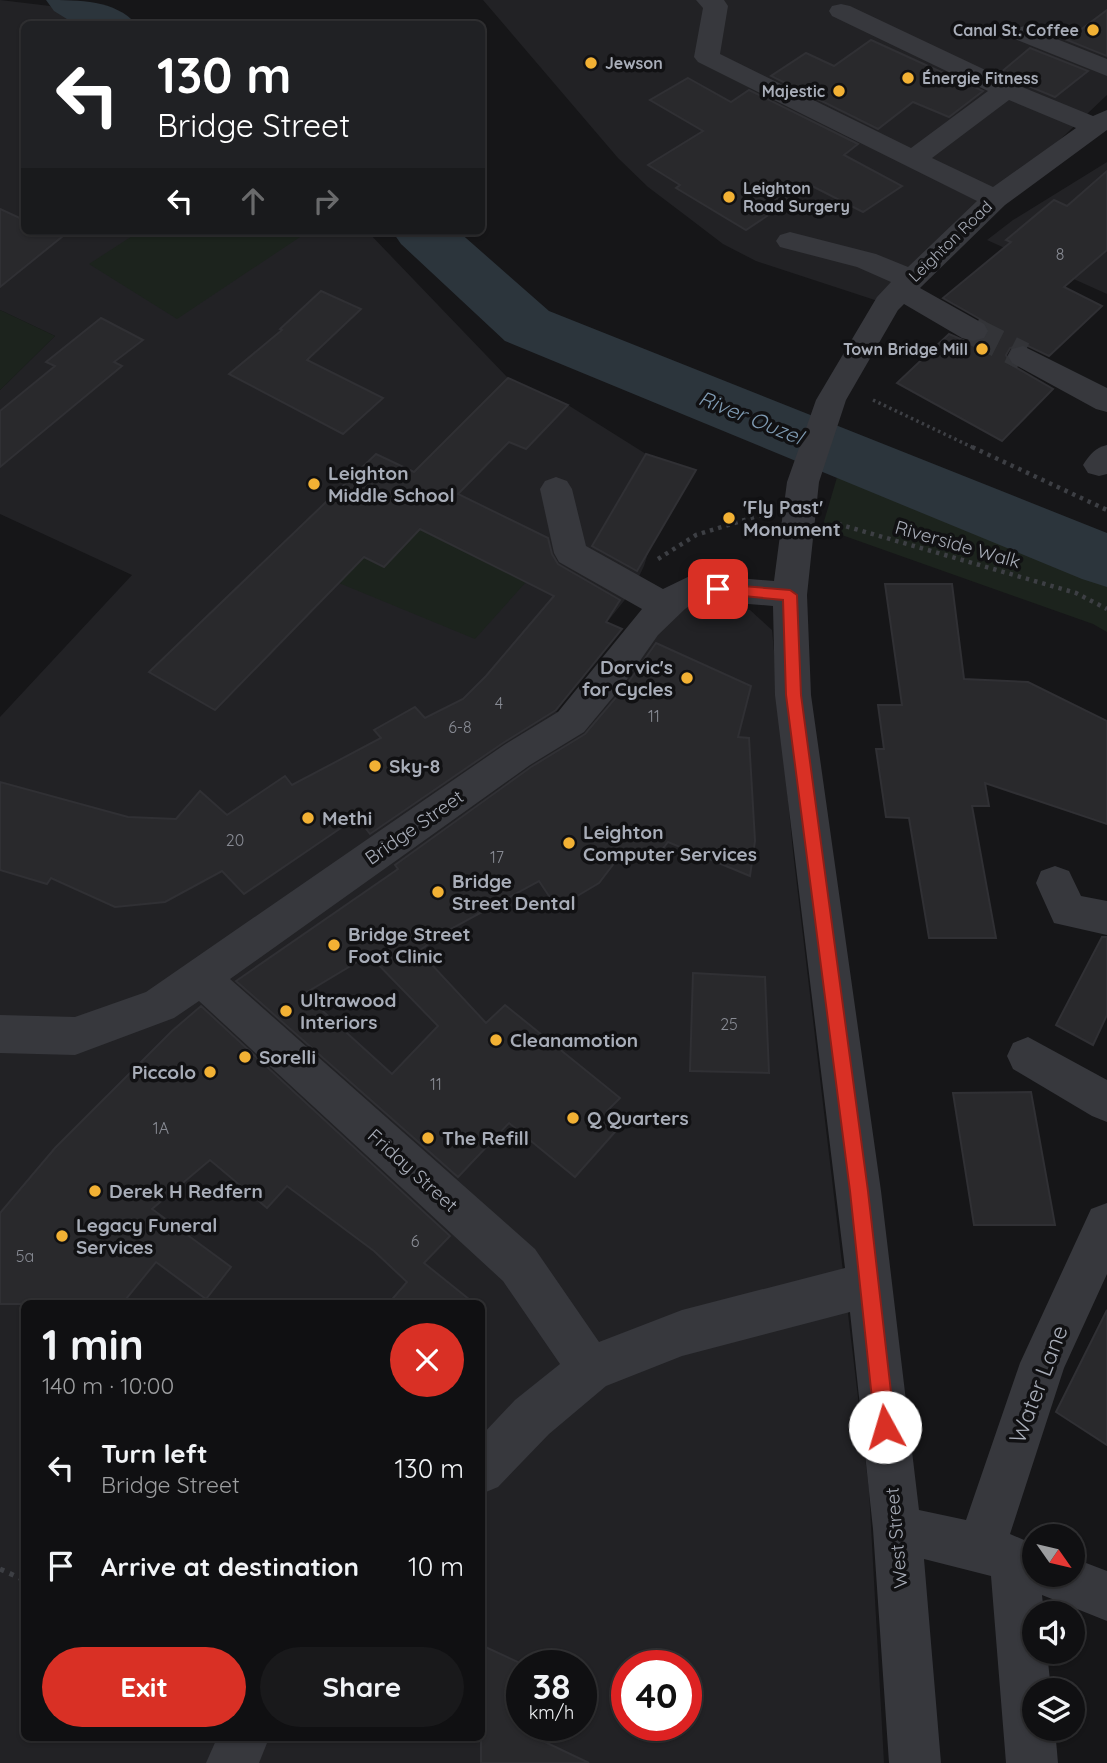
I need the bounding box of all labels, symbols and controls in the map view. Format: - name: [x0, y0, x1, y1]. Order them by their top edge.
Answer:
- place label: Canal St. Coffee: [953, 20, 1079, 40]
- marker: Canal St. Coffee: [1085, 22, 1101, 38]
- text: 130 m: [157, 44, 291, 105]
- icon: left: [42, 49, 133, 140]
- place label: Jewson: [605, 53, 663, 73]
- marker: Jewson: [583, 55, 599, 71]
- place label: Énergie Fitness: [922, 68, 1039, 88]
- marker: Énergie Fitness: [900, 70, 916, 86]
- place label: Majestic: [762, 81, 825, 101]
- marker: Majestic: [831, 83, 847, 99]
- text: Bridge Street: [157, 105, 350, 145]
- place label: Leighton Road Surgery: [743, 178, 850, 216]
- icon: left: [161, 182, 199, 220]
- icon: ahead: [234, 182, 272, 220]
- icon: right: [307, 182, 345, 220]
- marker: Leighton Road Surgery: [721, 189, 737, 205]
- street label: Leighton Road: [904, 196, 996, 286]
- house number: 8: [1056, 244, 1064, 264]
- place label: Town Bridge Mill: [843, 339, 968, 359]
- marker: Town Bridge Mill: [974, 341, 990, 357]
- water label: River Ouzel: [695, 384, 809, 450]
- place label: Leighton Middle School: [328, 461, 455, 507]
- marker: Leighton Middle School: [306, 476, 322, 492]
- place label: 'Fly Past' Monument: [743, 495, 841, 541]
- marker: 'Fly Past' Monument: [721, 510, 737, 526]
- street label: Riverside Walk: [892, 515, 1024, 573]
- pin: [688, 559, 748, 619]
- icon: arrive: [699, 570, 737, 608]
- place label: Dorvic's for Cycles: [582, 655, 673, 701]
- marker: Dorvic's for Cycles: [679, 670, 695, 686]
- house number: 4: [495, 693, 503, 713]
- house number: 11: [648, 706, 660, 726]
- house number: 6-8: [448, 717, 472, 737]
- place label: Sky-8: [389, 754, 440, 778]
- marker: Sky-8: [367, 758, 383, 774]
- street label: Bridge Street: [360, 784, 468, 870]
- place label: Methi: [322, 806, 372, 830]
- marker: Methi: [300, 810, 316, 826]
- place label: Leighton Computer Services: [583, 820, 757, 866]
- house number: 20: [226, 830, 244, 850]
- marker: Leighton Computer Services: [561, 835, 577, 851]
- house number: 17: [490, 847, 504, 867]
- place label: Bridge Street Dental: [452, 869, 576, 915]
- marker: Bridge Street Dental: [430, 884, 446, 900]
- place label: Bridge Street Foot Clinic: [348, 922, 471, 968]
- marker: Bridge Street Foot Clinic: [326, 937, 342, 953]
- place label: Ultrawood Interiors: [300, 988, 396, 1034]
- marker: Ultrawood Interiors: [278, 1003, 294, 1019]
- house number: 25: [720, 1014, 738, 1034]
- place label: Cleanamotion: [510, 1028, 638, 1052]
- marker: Cleanamotion: [488, 1032, 504, 1048]
- place label: Sorelli: [259, 1045, 316, 1069]
- marker: Sorelli: [237, 1049, 253, 1065]
- place label: Piccolo: [132, 1060, 196, 1084]
- marker: Piccolo: [202, 1064, 218, 1080]
- house number: 11: [430, 1074, 442, 1094]
- place label: Q Quarters: [587, 1106, 689, 1130]
- marker: Q Quarters: [565, 1110, 581, 1126]
- house number: 1A: [153, 1118, 169, 1138]
- street label: Friday Street: [363, 1123, 463, 1217]
- place label: The Refill: [442, 1126, 529, 1150]
- marker: The Refill: [420, 1130, 436, 1146]
- place label: Derek H Redfern: [109, 1179, 263, 1203]
- marker: Derek H Redfern: [87, 1183, 103, 1199]
- place label: Legacy Funeral Services: [76, 1213, 217, 1259]
- marker: Legacy Funeral Services: [54, 1228, 70, 1244]
- house number: 6: [411, 1231, 420, 1251]
- house number: 5a: [16, 1246, 34, 1266]
- text: 1 min: [42, 1318, 144, 1371]
- street label: Water Lane: [1002, 1321, 1074, 1447]
- button: close: [390, 1323, 464, 1397]
- text: 140 m · 10:00: [42, 1371, 174, 1400]
- position arrow: [848, 1390, 922, 1464]
- text: Turn left: [101, 1437, 208, 1470]
- icon: left: [42, 1449, 80, 1487]
- text: 130 m: [394, 1452, 464, 1485]
- text: Bridge Street: [101, 1470, 240, 1499]
- street label: West Street: [880, 1487, 912, 1589]
- north arrow: [1022, 1524, 1085, 1587]
- map controls: [1022, 1524, 1085, 1741]
- icon: arrive: [42, 1547, 80, 1585]
- text: Arrive at destination: [101, 1550, 359, 1583]
- text: 10 m: [408, 1550, 464, 1583]
- button: sound: [1022, 1601, 1085, 1664]
- button: Exit: [42, 1647, 246, 1727]
- button: Share: [260, 1647, 464, 1727]
- speed limit sign: 40: [611, 1650, 702, 1741]
- text: 38: [533, 1664, 570, 1708]
- button: layers: [1022, 1678, 1085, 1741]
- text: km/h: [529, 1701, 574, 1724]

